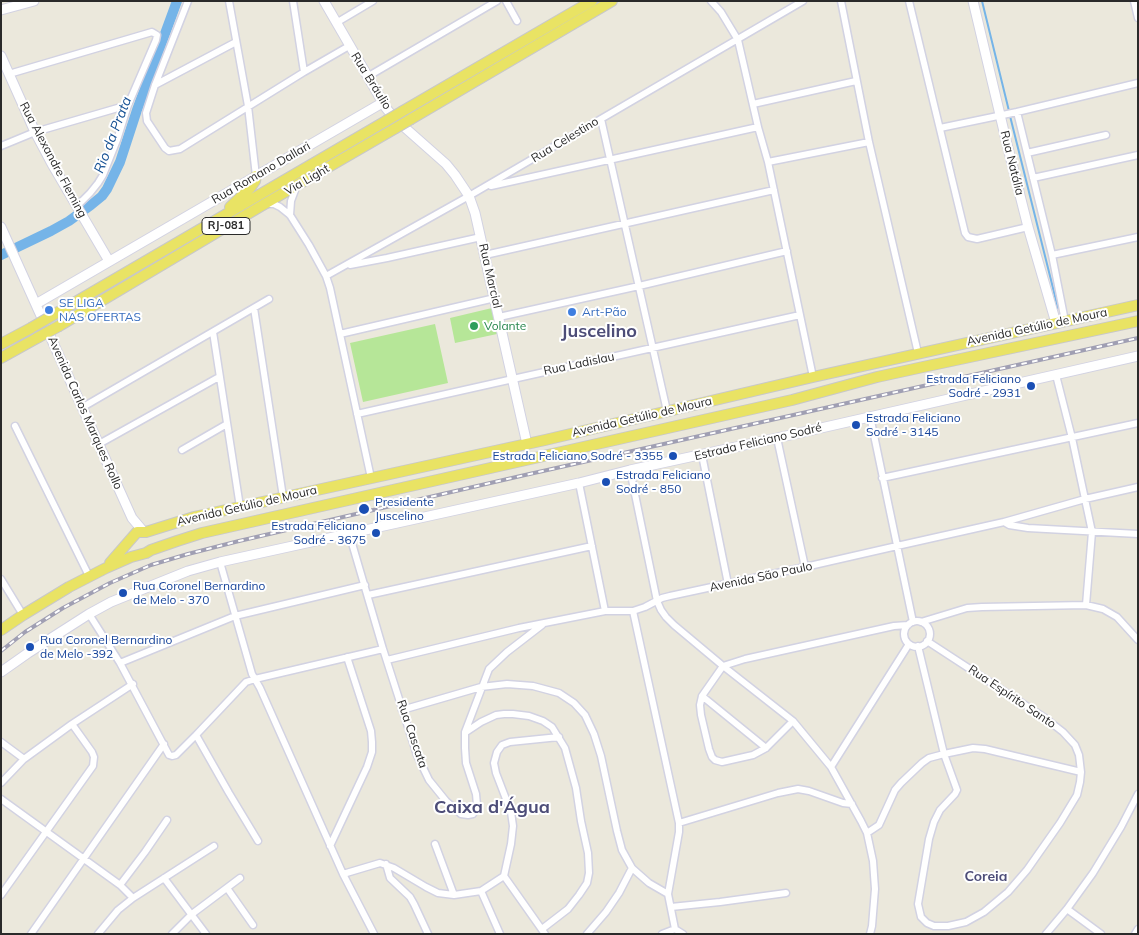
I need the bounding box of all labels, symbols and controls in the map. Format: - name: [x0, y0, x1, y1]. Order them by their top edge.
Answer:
- street label: Rua Bráulio: [348, 50, 394, 112]
- water label: Rio da Prata: [91, 94, 135, 176]
- street label: Rua Alexandre Fleming: [16, 100, 90, 220]
- street label: Rua Celestino: [529, 114, 601, 166]
- street label: Rua Natália: [997, 129, 1027, 197]
- street label: Rua Romano Dallari: [209, 139, 313, 207]
- street label: Via Light: [282, 161, 332, 199]
- road number: RJ-081: [202, 218, 250, 235]
- street label: Rua Marcial: [476, 242, 504, 310]
- place label: SE LIGA NAS OFERTAS: [59, 296, 141, 324]
- marker: SE LIGA NAS OFERTAS: [43, 304, 55, 316]
- place label: Art-Pão: [582, 305, 627, 319]
- street label: Avenida Getúlio de Moura: [965, 305, 1109, 349]
- marker: Art-Pão: [566, 306, 578, 318]
- place label: Volante: [484, 319, 526, 333]
- marker: Volante: [468, 320, 480, 332]
- district label: Juscelino: [561, 321, 637, 343]
- street label: Avenida Carlos Marques Rollo: [45, 334, 125, 492]
- street label: Rua Ladislau: [542, 349, 616, 379]
- place label: Estrada Feliciano Sodré - 2931: [926, 372, 1021, 400]
- marker: Estrada Feliciano Sodré - 2931: [1025, 380, 1037, 392]
- street label: Avenida Getúlio de Moura: [571, 394, 713, 440]
- place label: Estrada Feliciano Sodré - 3145: [866, 411, 961, 439]
- marker: Estrada Feliciano Sodré - 3145: [850, 419, 862, 431]
- street label: Estrada Feliciano Sodré: [693, 420, 823, 464]
- place label: Estrada Feliciano Sodré - 3355: [493, 449, 663, 463]
- marker: Estrada Feliciano Sodré - 3355: [667, 450, 679, 462]
- place label: Estrada Feliciano Sodré - 850: [616, 468, 711, 496]
- marker: Estrada Feliciano Sodré - 850: [600, 476, 612, 488]
- street label: Avenida Getúlio de Moura: [176, 483, 318, 529]
- place label: Presidente Juscelino: [375, 495, 434, 523]
- marker: Presidente Juscelino: [357, 502, 371, 516]
- place label: Estrada Feliciano Sodré - 3675: [271, 519, 366, 547]
- marker: Estrada Feliciano Sodré - 3675: [370, 527, 382, 539]
- street label: Avenida São Paulo: [708, 559, 814, 595]
- place label: Rua Coronel Bernardino de Melo - 370: [133, 579, 265, 607]
- marker: Rua Coronel Bernardino de Melo - 370: [117, 587, 129, 599]
- place label: Rua Coronel Bernardino de Melo -392: [40, 633, 172, 661]
- marker: Rua Coronel Bernardino de Melo -392: [24, 641, 36, 653]
- street label: Rua Espírito Santo: [965, 662, 1059, 732]
- street label: Rua Cascata: [394, 698, 430, 770]
- district label: Caixa d'Água: [434, 797, 550, 819]
- district label: Coreia: [965, 869, 1007, 885]

